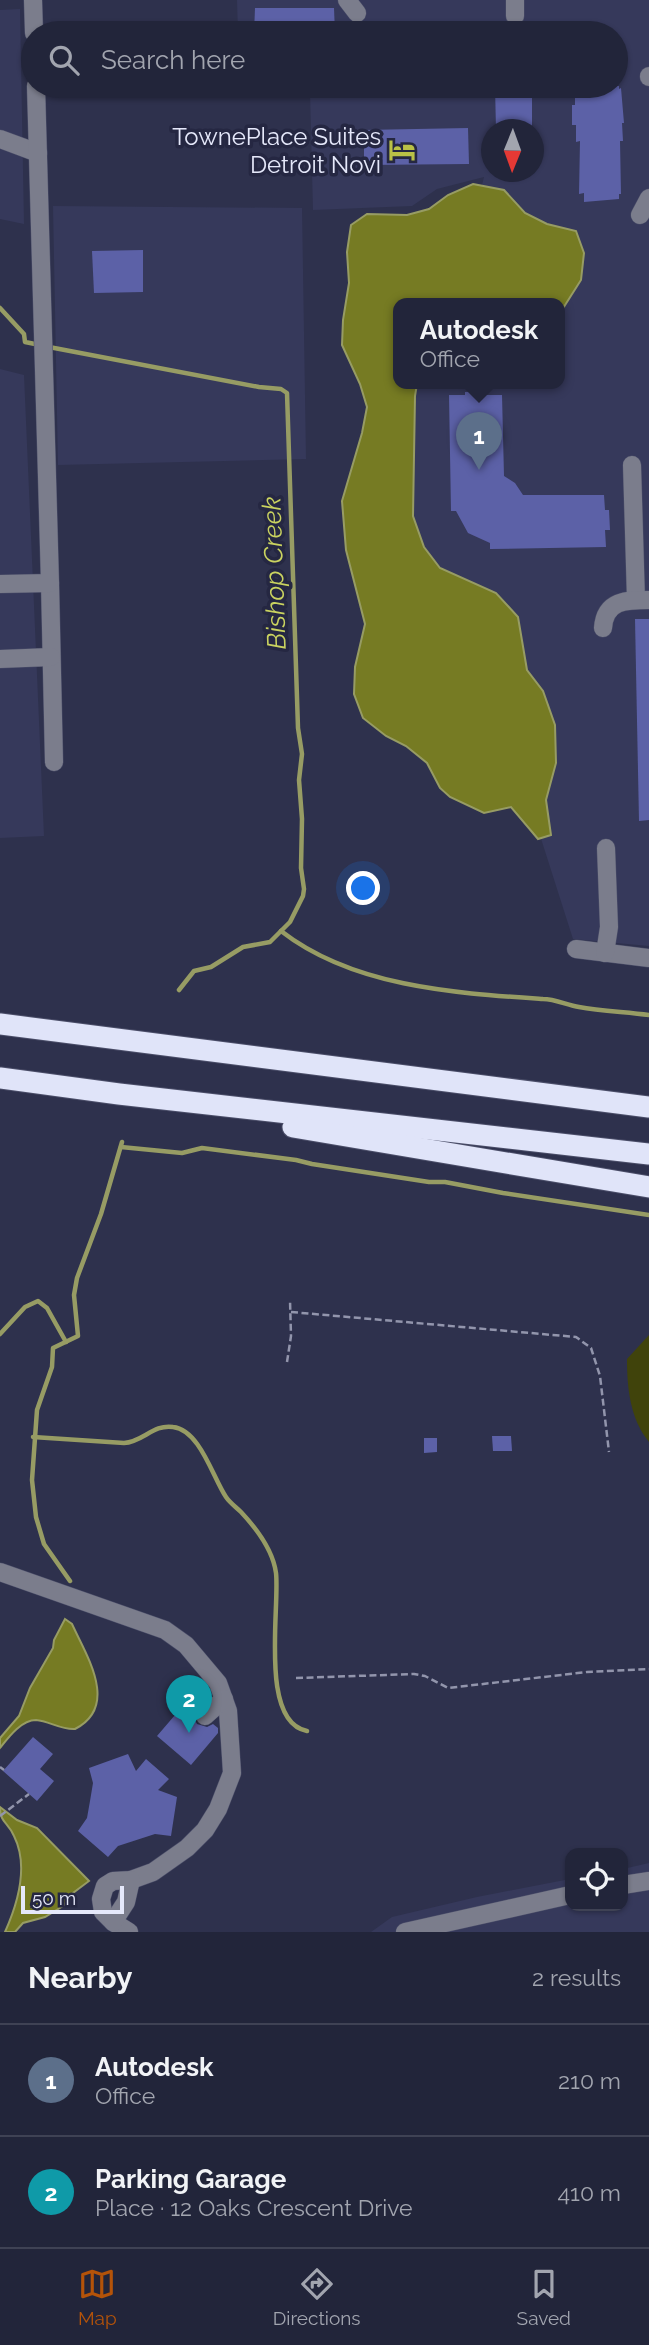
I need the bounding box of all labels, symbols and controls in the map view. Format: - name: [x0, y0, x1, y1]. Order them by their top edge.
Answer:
- search box: [21, 21, 628, 98]
- icon: search: [45, 41, 83, 79]
- text: Search here: [101, 45, 245, 75]
- north arrow: [481, 119, 544, 182]
- place label: TownePlace Suites Detroit Novi: [172, 122, 381, 179]
- hotel icon: TownePlace Suites Detroit Novi: [387, 135, 417, 165]
- popup: [393, 298, 565, 389]
- text: Autodesk: [420, 315, 538, 345]
- text: Office: [420, 345, 480, 372]
- pin: 1: [456, 412, 502, 470]
- water label: Bishop Creek: [256, 496, 292, 650]
- your location: [346, 871, 380, 905]
- pin: 2: [166, 1675, 212, 1733]
- map controls: [565, 1848, 628, 1911]
- button: locate: [565, 1848, 628, 1911]
- scale bar: [21, 1883, 124, 1915]
- text: 50 m: [32, 1887, 76, 1909]
- text: Nearby: [28, 1960, 132, 1995]
- text: 2 results: [532, 1964, 621, 1991]
- text: Autodesk: [95, 2052, 214, 2082]
- text: 1: [45, 2067, 57, 2094]
- text: 210 m: [558, 2067, 621, 2094]
- text: Office: [95, 2082, 155, 2109]
- text: Parking Garage: [95, 2164, 286, 2194]
- text: 2: [45, 2179, 57, 2206]
- text: 410 m: [558, 2179, 621, 2206]
- text: Place · 12 Oaks Crescent Drive: [95, 2194, 413, 2221]
- tab: Map: [78, 2265, 117, 2329]
- tab: Directions: [273, 2265, 361, 2329]
- tab: Saved: [517, 2265, 571, 2329]

